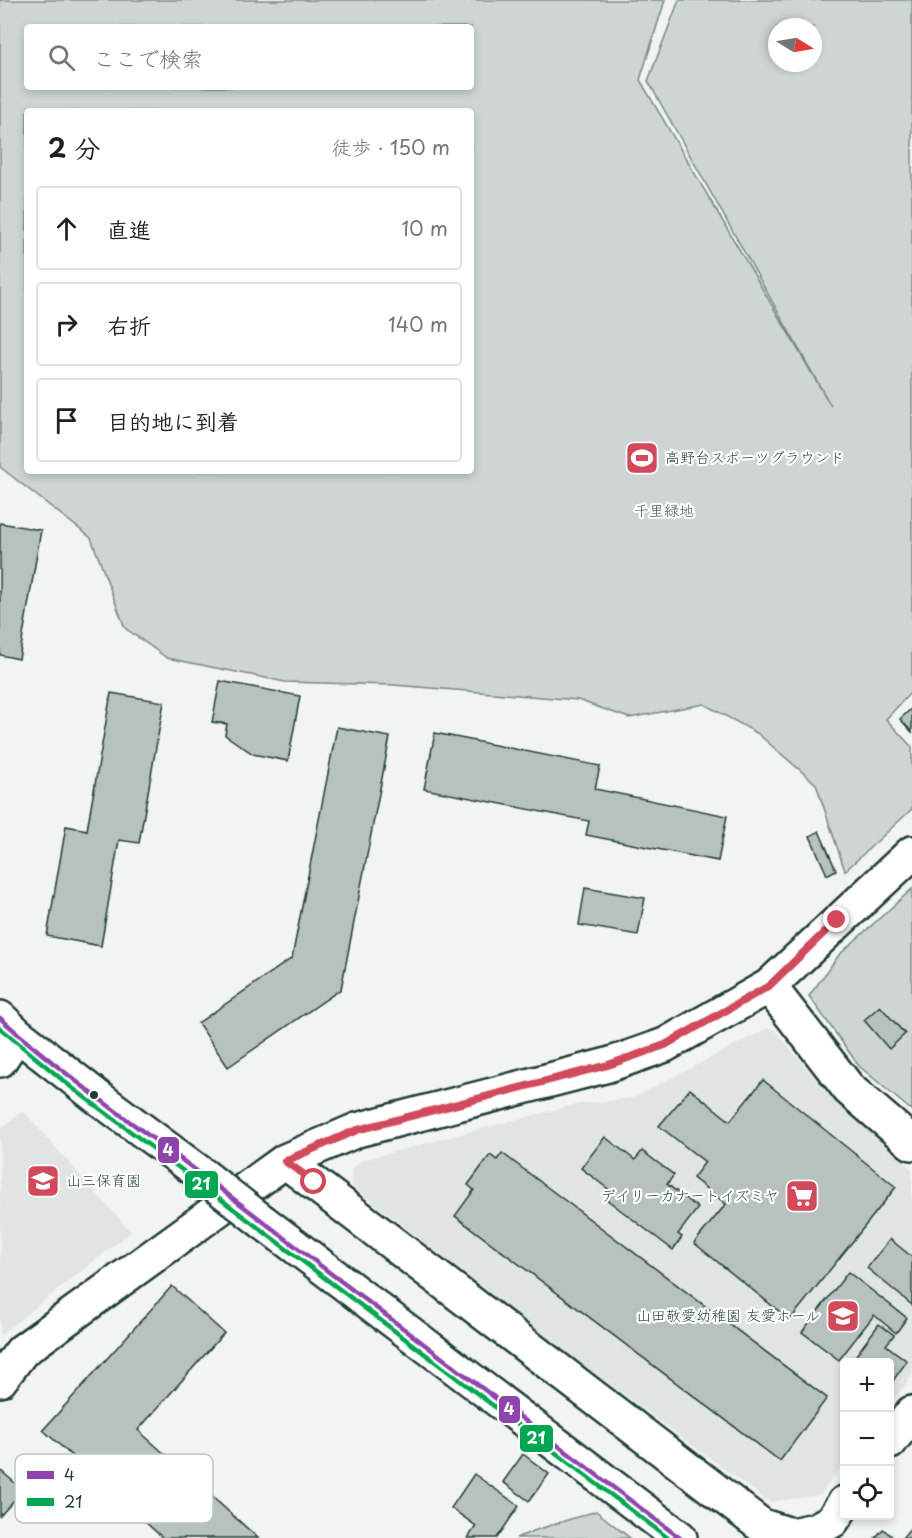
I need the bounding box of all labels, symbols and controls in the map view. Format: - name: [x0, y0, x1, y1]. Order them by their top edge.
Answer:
- north arrow: [768, 18, 822, 72]
- search box: [24, 24, 474, 90]
- icon: search: [45, 41, 78, 74]
- text: ここで検索: [93, 41, 203, 74]
- text: 2 分: [48, 128, 101, 167]
- text: 徒歩 · 150 m: [332, 132, 450, 162]
- icon: ahead: [50, 212, 83, 245]
- text: 直進: [107, 212, 151, 245]
- text: 10 m: [401, 213, 448, 243]
- icon: right: [50, 308, 83, 341]
- text: 右折: [107, 308, 151, 341]
- text: 140 m: [388, 309, 448, 339]
- icon: arrive: [50, 404, 83, 437]
- text: 目的地に到着: [107, 404, 239, 437]
- sports icon: 高野台スポーツグラウンド: [624, 440, 660, 476]
- place label: 高野台スポーツグラウンド: [665, 445, 845, 468]
- park label: 千里緑地: [634, 498, 694, 521]
- route end: [823, 906, 849, 932]
- unlabelled marker: [88, 1089, 100, 1101]
- line badge: 4: [157, 1136, 180, 1164]
- text: 4: [163, 1137, 174, 1161]
- school or university icon: 山三保育園: [25, 1163, 61, 1199]
- place label: 山三保育園: [66, 1168, 141, 1191]
- route start: [300, 1168, 326, 1194]
- line badge: 21: [184, 1170, 219, 1199]
- text: 21: [192, 1171, 211, 1195]
- supermarket icon: デイリーカナートイズミヤ: [784, 1178, 820, 1214]
- place label: デイリーカナートイズミヤ: [600, 1183, 779, 1206]
- school or university icon: 山田敬愛幼稚園 友愛ホール: [825, 1298, 861, 1334]
- place label: 山田敬愛幼稚園 友愛ホール: [636, 1303, 820, 1326]
- map controls: [840, 1358, 894, 1520]
- button: +: [840, 1358, 894, 1412]
- line badge: 4: [498, 1395, 521, 1424]
- text: 4: [504, 1396, 515, 1420]
- button: −: [840, 1412, 894, 1466]
- line badge: 21: [519, 1424, 554, 1453]
- text: 21: [527, 1425, 546, 1449]
- legend: [15, 1454, 213, 1523]
- text: 4: [64, 1462, 75, 1486]
- button: locate: [840, 1466, 894, 1520]
- text: 21: [64, 1489, 83, 1513]

